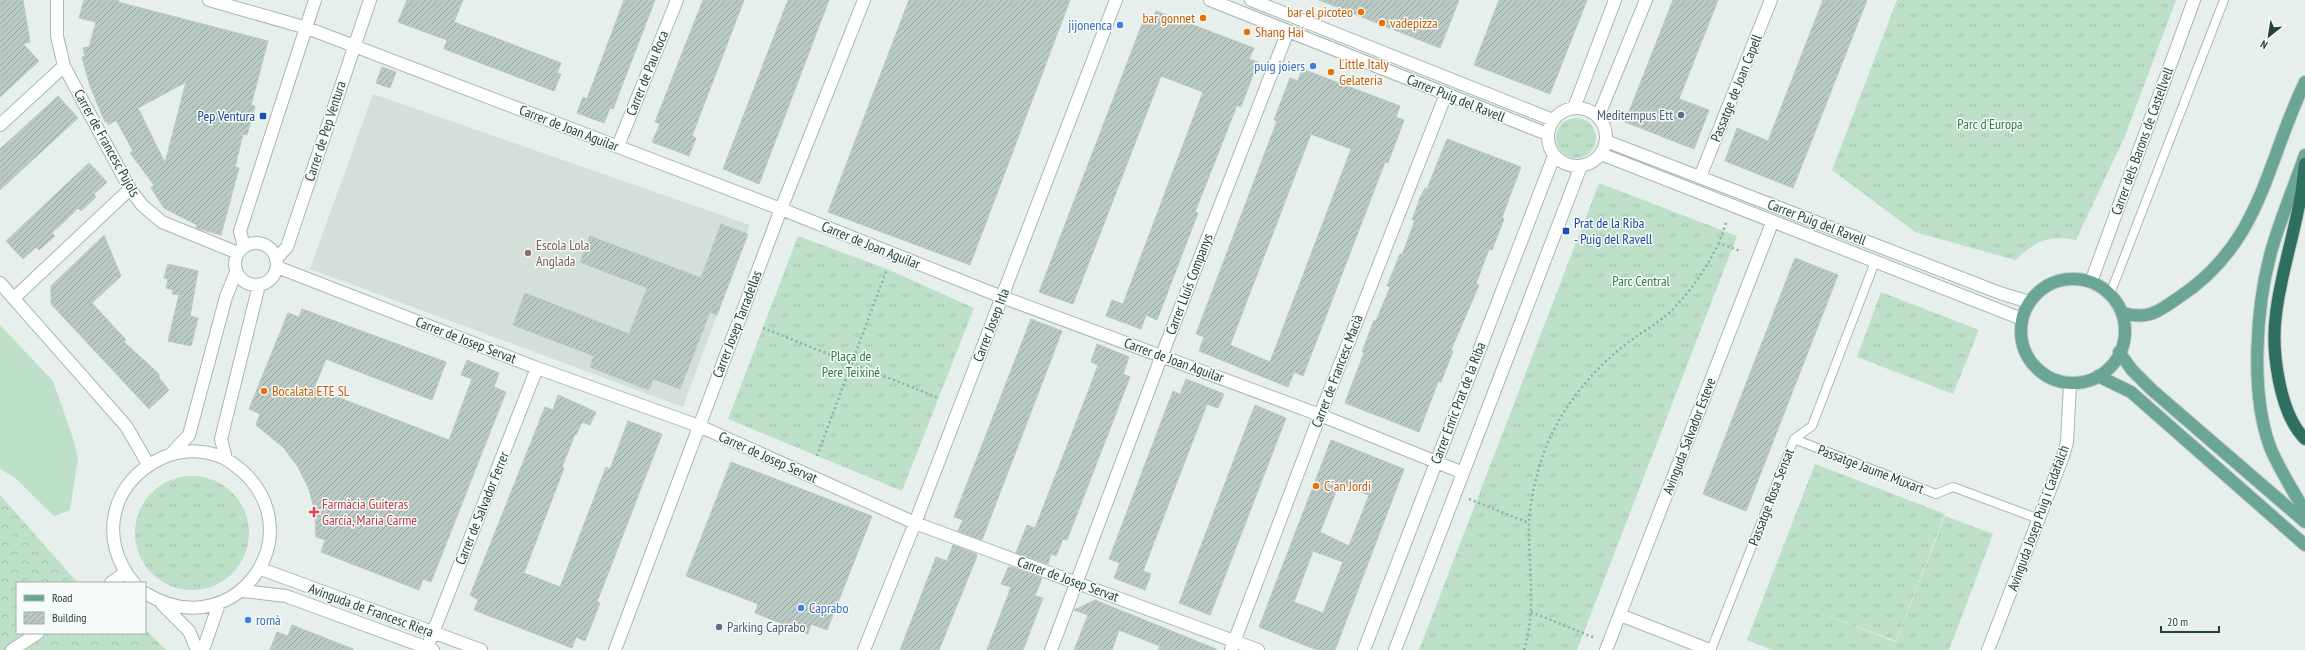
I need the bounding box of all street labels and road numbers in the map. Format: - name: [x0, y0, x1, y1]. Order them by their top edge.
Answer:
- street label: Carrer de Pau Roca: [622, 28, 672, 118]
- street label: Passatge de Joan Capell: [1706, 31, 1766, 144]
- street label: Carrer dels Barons de Castellvell: [2107, 64, 2177, 217]
- street label: Carrer Puig del Ravell: [1404, 70, 1508, 126]
- street label: Carrer de Pep Ventura: [300, 79, 350, 183]
- street label: Carrer de Francesc Pujols: [70, 86, 144, 200]
- street label: Carrer de Joan Aguilar: [517, 101, 621, 155]
- street label: Carrer Puig del Ravell: [1765, 195, 1870, 249]
- street label: Carrer de Joan Aguilar: [819, 217, 923, 273]
- street label: Carrer Lluís Companys: [1161, 231, 1217, 337]
- street label: Carrer Josep Tarradellas: [708, 268, 766, 380]
- street label: Carrer Josep Irla: [969, 286, 1013, 364]
- street label: Carrer de Francesc Macià: [1307, 312, 1367, 430]
- street label: Carrer de Josep Servat: [413, 313, 519, 368]
- street label: Carrer de Joan Aguilar: [1122, 334, 1227, 386]
- street label: Carrer Enric Prat de la Riba: [1426, 340, 1490, 466]
- street label: Avinguda Salvador Esteve: [1658, 375, 1720, 497]
- street label: Carrer de Josep Servat: [716, 427, 820, 487]
- street label: Passatge Jaume Muxart: [1815, 440, 1927, 498]
- street label: Avinguda Josep Puig i Cadafalch: [2003, 443, 2073, 593]
- street label: Passatge Rosa Sensat: [1744, 446, 1798, 548]
- street label: Carrer de Salvador Ferrer: [451, 449, 513, 567]
- street label: Carrer de Josep Servat: [1015, 552, 1121, 606]
- street label: Avinguda de Francesc Riera: [306, 579, 436, 641]

